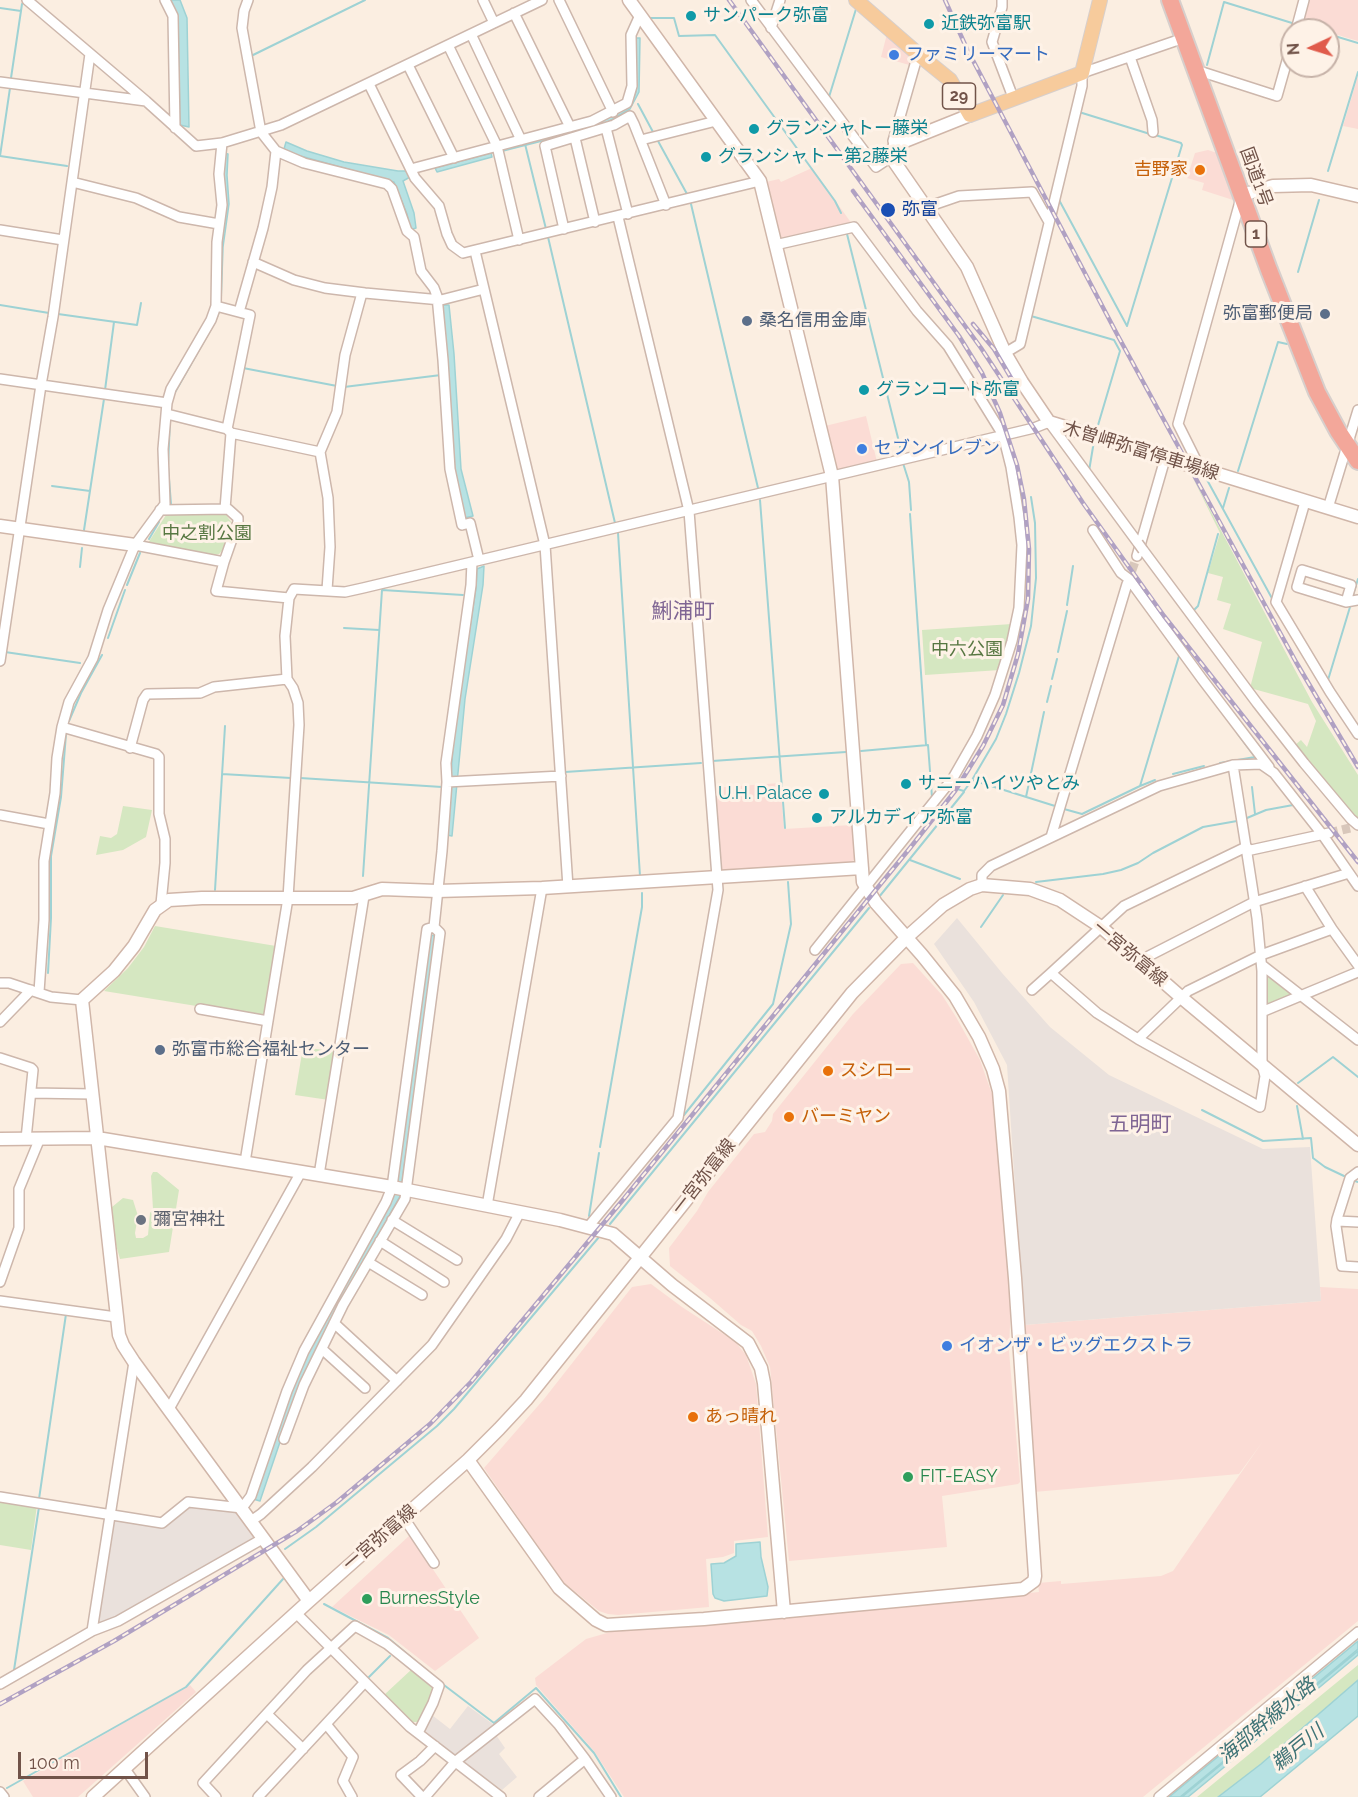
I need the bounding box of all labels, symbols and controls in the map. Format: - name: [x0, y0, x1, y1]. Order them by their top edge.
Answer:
- place label: サンパーク弥富: [703, 5, 829, 27]
- marker: サンパーク弥富: [684, 9, 698, 23]
- place label: 近鉄弥富駅: [941, 13, 1031, 35]
- marker: 近鉄弥富駅: [922, 17, 936, 31]
- north arrow: [1280, 18, 1340, 78]
- text: N: [1284, 42, 1303, 56]
- place label: ファミリーマート: [906, 44, 1050, 66]
- marker: ファミリーマート: [887, 48, 901, 62]
- road number: 29: [942, 83, 976, 109]
- place label: グランシャトー藤栄: [766, 118, 928, 140]
- marker: グランシャトー藤栄: [747, 122, 761, 136]
- street label: 国道1号: [1235, 144, 1277, 210]
- place label: グランシャトー第2藤栄: [718, 146, 907, 168]
- marker: グランシャトー第2藤栄: [699, 150, 713, 164]
- place label: 吉野家: [1134, 159, 1188, 181]
- marker: 吉野家: [1193, 163, 1207, 177]
- place label: 弥富: [902, 199, 938, 221]
- marker: 弥富: [879, 201, 897, 219]
- road number: 1: [1246, 221, 1266, 247]
- place label: 弥富郵便局: [1223, 303, 1313, 325]
- marker: 弥富郵便局: [1318, 307, 1332, 321]
- place label: 桑名信用金庫: [759, 310, 867, 332]
- marker: 桑名信用金庫: [740, 314, 754, 328]
- place label: グランコート弥富: [876, 379, 1020, 401]
- marker: グランコート弥富: [857, 383, 871, 397]
- street label: 木曽岬弥富停車場線: [1060, 417, 1222, 485]
- place label: セブンイレブン: [874, 438, 1000, 460]
- marker: セブンイレブン: [855, 442, 869, 456]
- park label: 中之割公園: [162, 523, 252, 545]
- district label: 鯏浦町: [652, 599, 714, 625]
- park label: 中六公園: [931, 639, 1003, 661]
- place label: サニーハイツやとみ: [918, 773, 1080, 795]
- marker: サニーハイツやとみ: [899, 777, 913, 791]
- place label: U.H. Palace: [718, 783, 812, 805]
- marker: U.H. Palace: [817, 787, 831, 801]
- place label: アルカディア弥富: [829, 807, 973, 829]
- marker: アルカディア弥富: [810, 811, 824, 825]
- street label: 一宮弥富線: [1089, 917, 1171, 991]
- place label: 弥富市総合福祉センター: [172, 1039, 370, 1061]
- marker: 弥富市総合福祉センター: [153, 1043, 167, 1057]
- place label: スシロー: [840, 1060, 912, 1082]
- marker: スシロー: [821, 1064, 835, 1078]
- place label: バーミヤン: [801, 1106, 891, 1128]
- marker: バーミヤン: [782, 1110, 796, 1124]
- district label: 五明町: [1109, 1112, 1171, 1138]
- street label: 一宮弥富線: [668, 1135, 740, 1219]
- place label: 彌宮神社: [153, 1209, 225, 1231]
- marker: 彌宮神社: [134, 1213, 148, 1227]
- place label: イオンザ・ビッグエクストラ: [959, 1335, 1193, 1357]
- marker: イオンザ・ビッグエクストラ: [940, 1339, 954, 1353]
- place label: あっ晴れ: [705, 1406, 777, 1428]
- marker: あっ晴れ: [686, 1410, 700, 1424]
- place label: FIT-EASY: [920, 1466, 998, 1488]
- marker: FIT-EASY: [901, 1470, 915, 1484]
- street label: 一宮弥富線: [339, 1500, 421, 1576]
- place label: BurnesStyle: [379, 1588, 480, 1610]
- marker: BurnesStyle: [360, 1592, 374, 1606]
- water label: 海部幹線水路: [1213, 1673, 1321, 1769]
- water label: 鵜戸川: [1267, 1720, 1329, 1776]
- scale bar: [21, 1740, 152, 1778]
- text: 100 m: [29, 1752, 80, 1773]

